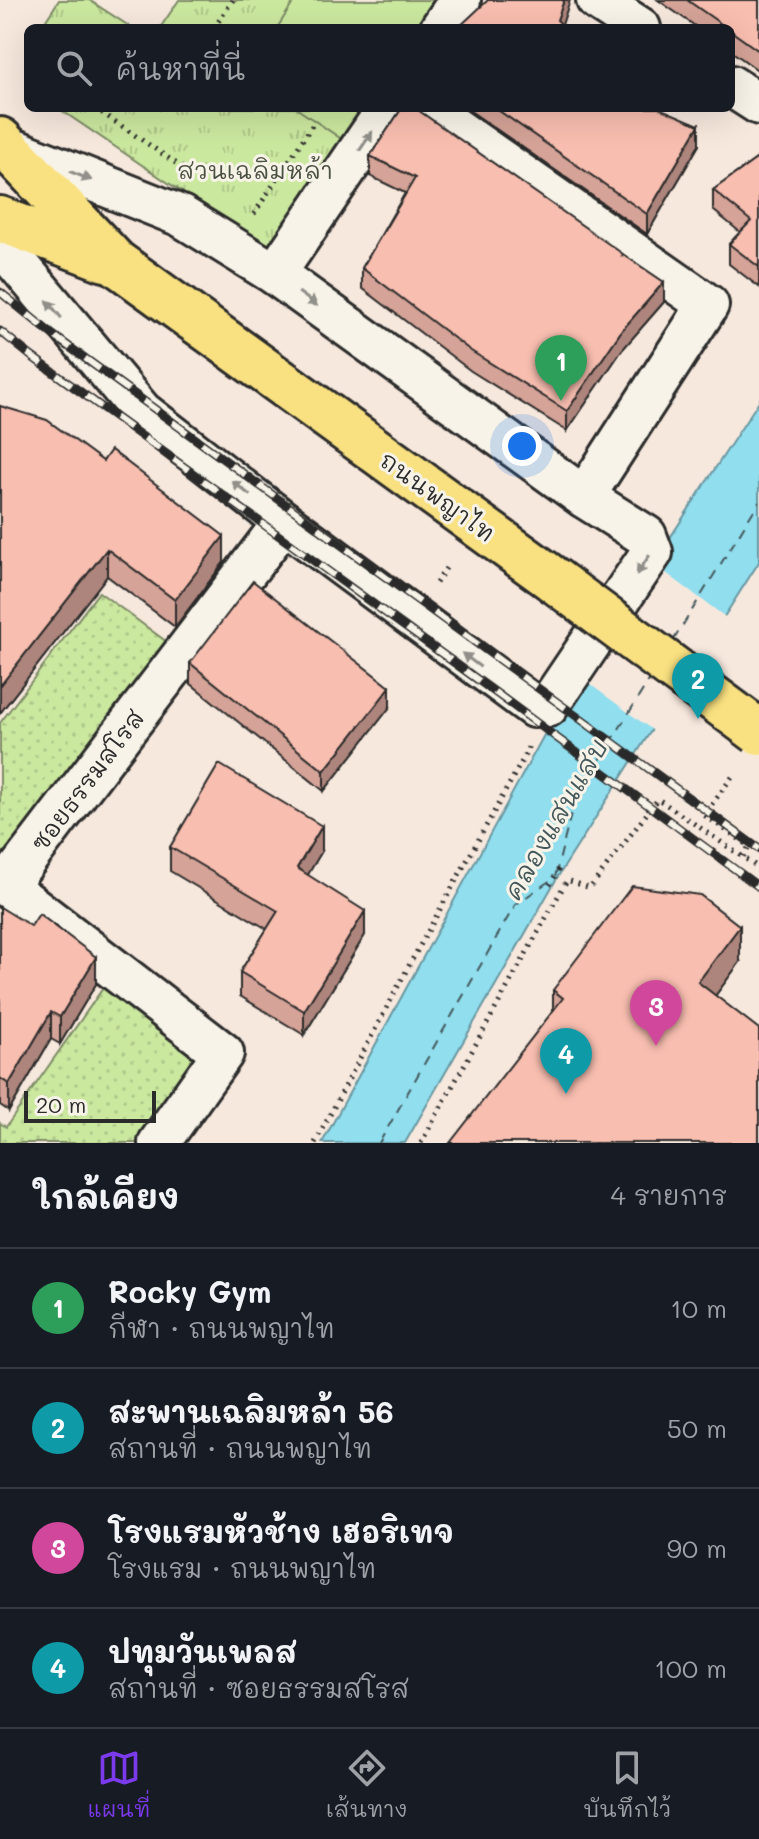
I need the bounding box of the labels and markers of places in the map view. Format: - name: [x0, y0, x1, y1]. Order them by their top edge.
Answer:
- pin: 1: [535, 335, 587, 401]
- pin: 2: [672, 653, 724, 719]
- pin: 3: [630, 980, 682, 1046]
- pin: 4: [540, 1028, 592, 1094]

